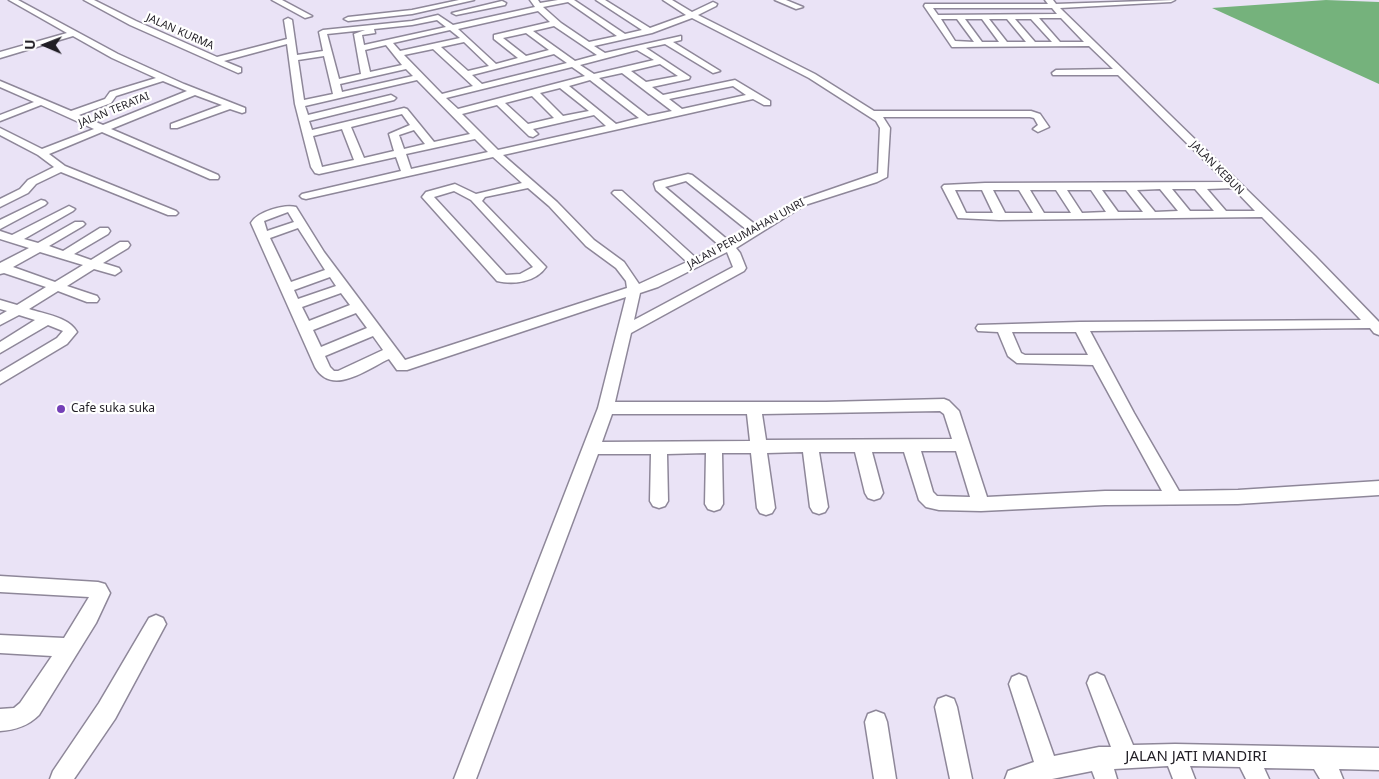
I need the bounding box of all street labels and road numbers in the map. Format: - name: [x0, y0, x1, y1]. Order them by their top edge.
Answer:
- street label: JALAN KURMA: [144, 11, 216, 53]
- street label: JALAN TERATAI: [77, 90, 151, 130]
- street label: JALAN KEBUN: [1187, 138, 1247, 198]
- street label: JALAN PERUMAHAN UNRI: [685, 196, 807, 272]
- street label: JALAN JATI MANDIRI: [1125, 748, 1267, 766]

